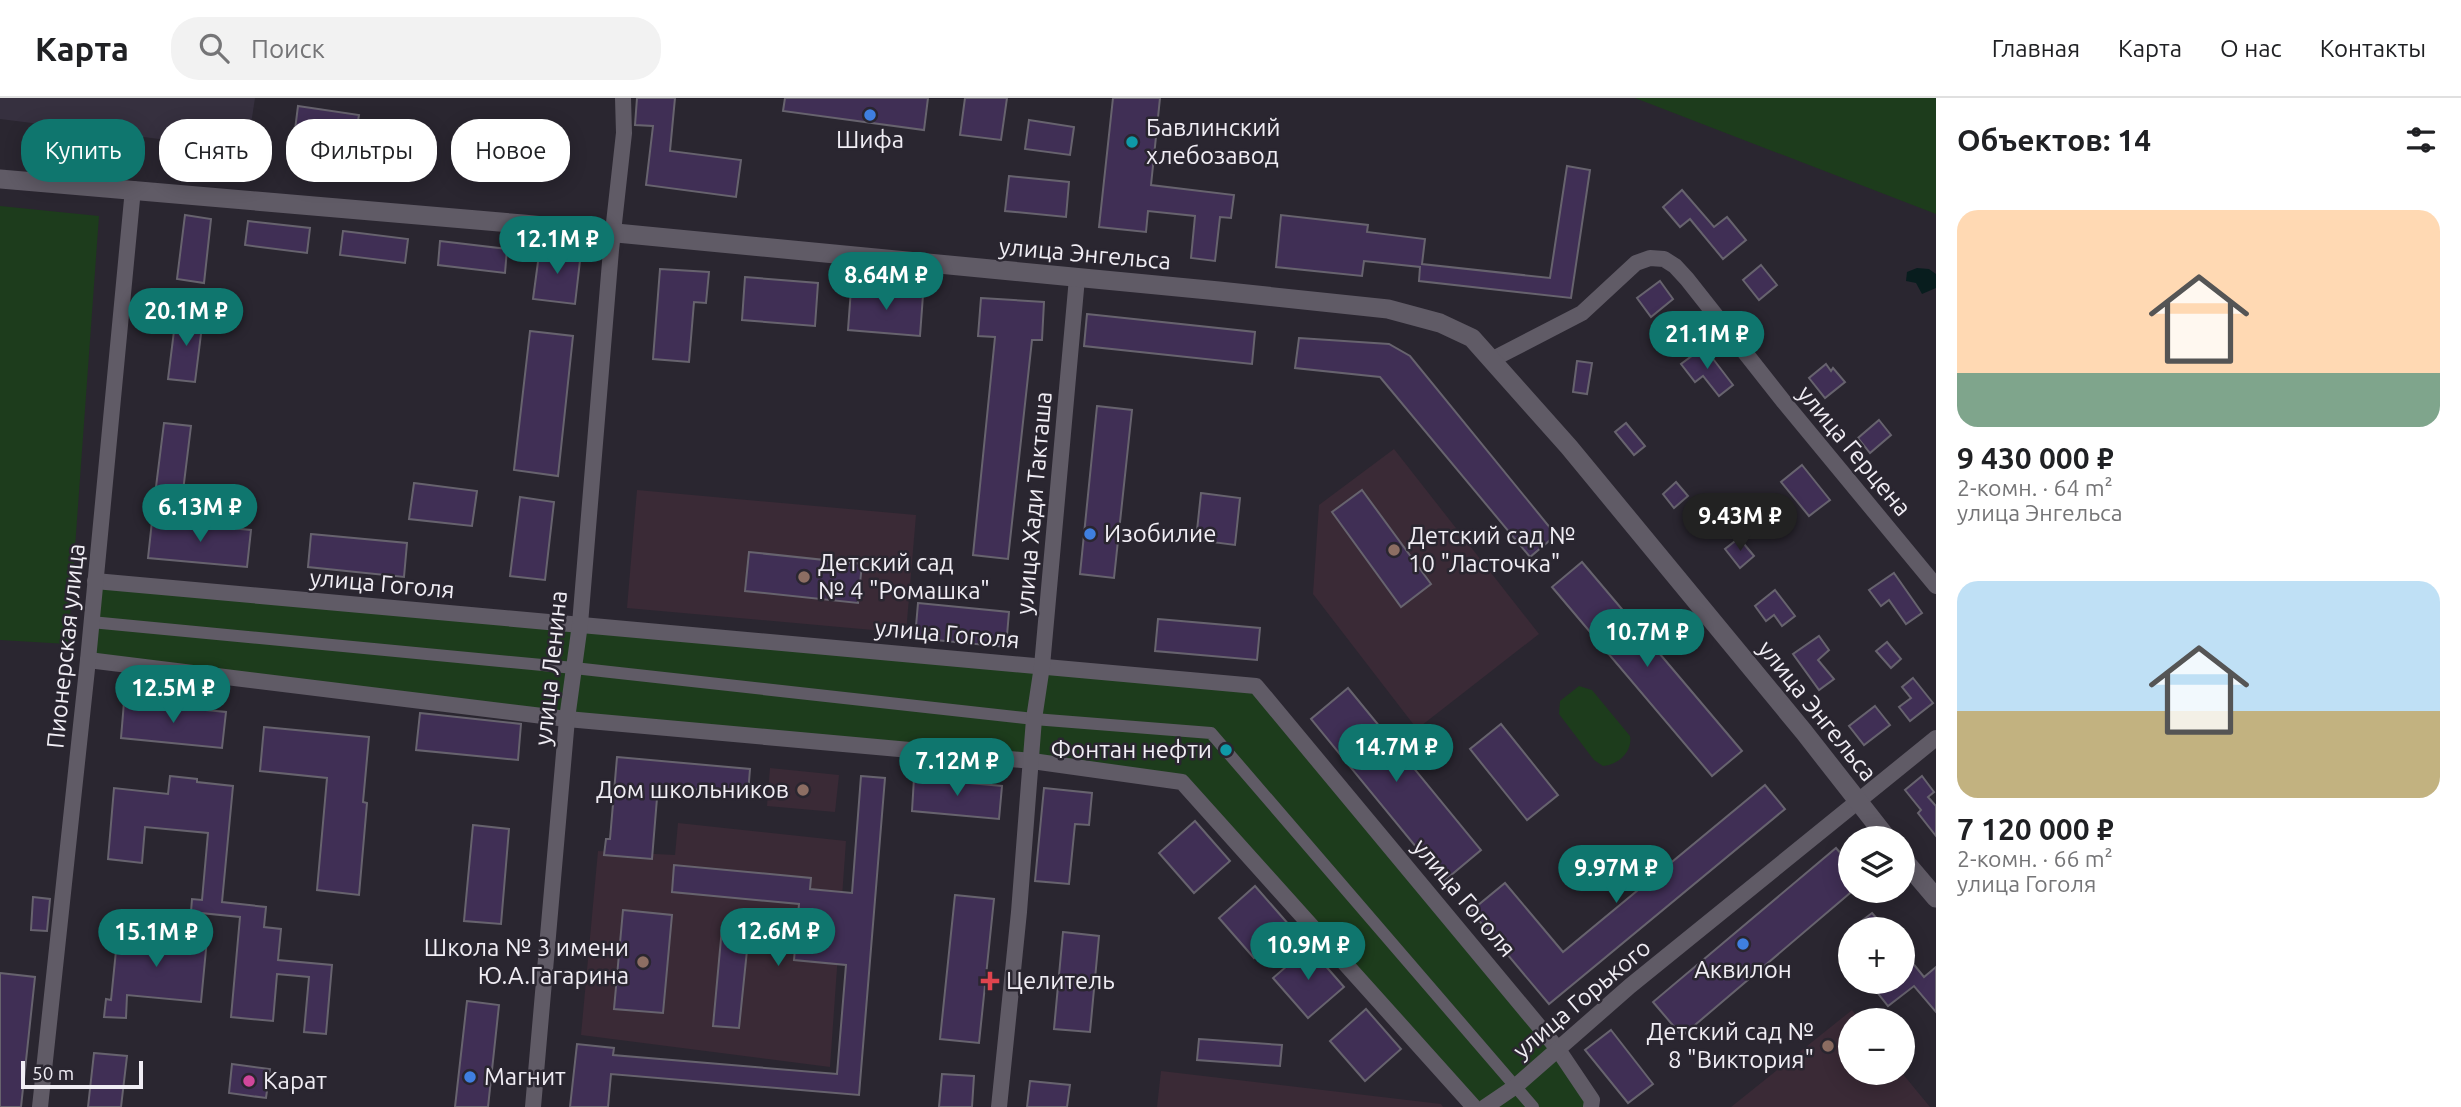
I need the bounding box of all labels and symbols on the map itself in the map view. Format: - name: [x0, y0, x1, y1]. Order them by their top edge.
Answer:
- marker: Шифа: [862, 107, 878, 123]
- place label: Бавлинский хлебозавод: [1146, 114, 1281, 169]
- place label: Шифа: [836, 126, 904, 153]
- marker: Бавлинский хлебозавод: [1124, 134, 1140, 150]
- pin: 12.1M ₽: [492, 216, 622, 276]
- street label: улица Энгельса: [998, 233, 1172, 274]
- pin: 8.64M ₽: [821, 252, 951, 312]
- pin: 20.1M ₽: [121, 288, 251, 348]
- pin: 21.1M ₽: [1642, 312, 1772, 371]
- street label: улица Герцена: [1792, 380, 1917, 521]
- street label: улица Хади Такташа: [1010, 390, 1057, 616]
- pin: 6.13M ₽: [135, 484, 265, 544]
- pin: 9.43M ₽: [1675, 494, 1805, 553]
- place label: Изобилие: [1104, 520, 1216, 547]
- place label: Детский сад № 10 "Ласточка": [1408, 522, 1576, 577]
- marker: Изобилие: [1082, 526, 1098, 542]
- street label: Пионерская улица: [41, 542, 90, 750]
- marker: Детский сад № 10 "Ласточка": [1386, 542, 1402, 558]
- place label: Детский сад № 4 "Ромашка": [818, 549, 990, 604]
- street label: улица Гоголя: [308, 564, 456, 603]
- marker: Детский сад № 4 "Ромашка": [796, 569, 812, 585]
- street label: улица Ленина: [529, 589, 572, 747]
- pin: 10.7M ₽: [1582, 610, 1712, 669]
- street label: улица Гоголя: [873, 614, 1021, 653]
- street label: улица Энгельса: [1753, 635, 1882, 786]
- pin: 12.5M ₽: [108, 666, 238, 725]
- pin: 14.7M ₽: [1331, 724, 1461, 784]
- place label: Фонтан нефти: [1050, 736, 1212, 763]
- pin: 7.12M ₽: [892, 738, 1022, 798]
- marker: Фонтан нефти: [1218, 742, 1234, 758]
- place label: Дом школьников: [596, 776, 789, 803]
- marker: Дом школьников: [795, 782, 811, 798]
- street label: улица Гоголя: [1407, 833, 1521, 962]
- pin: 9.97M ₽: [1551, 846, 1681, 905]
- pin: 12.6M ₽: [713, 908, 843, 968]
- pin: 15.1M ₽: [91, 910, 221, 969]
- pin: 10.9M ₽: [1243, 922, 1373, 982]
- street label: улица Горького: [1508, 933, 1656, 1064]
- place label: Школа № 3 имени Ю.А.Гагарина: [424, 934, 629, 989]
- marker: Аквилон: [1735, 936, 1751, 952]
- marker: Школа № 3 имени Ю.А.Гагарина: [635, 954, 651, 970]
- place label: Аквилон: [1694, 956, 1792, 983]
- place label: Целитель: [1006, 967, 1115, 994]
- marker: Целитель: [980, 971, 1000, 991]
- place label: Детский сад № 8 "Виктория": [1646, 1018, 1814, 1073]
- marker: Детский сад № 8 "Виктория": [1820, 1038, 1836, 1054]
- scale bar: [21, 1058, 144, 1090]
- place label: Магнит: [484, 1063, 566, 1090]
- place label: Карат: [263, 1067, 327, 1094]
- marker: Магнит: [462, 1069, 478, 1085]
- marker: Карат: [241, 1073, 257, 1089]

